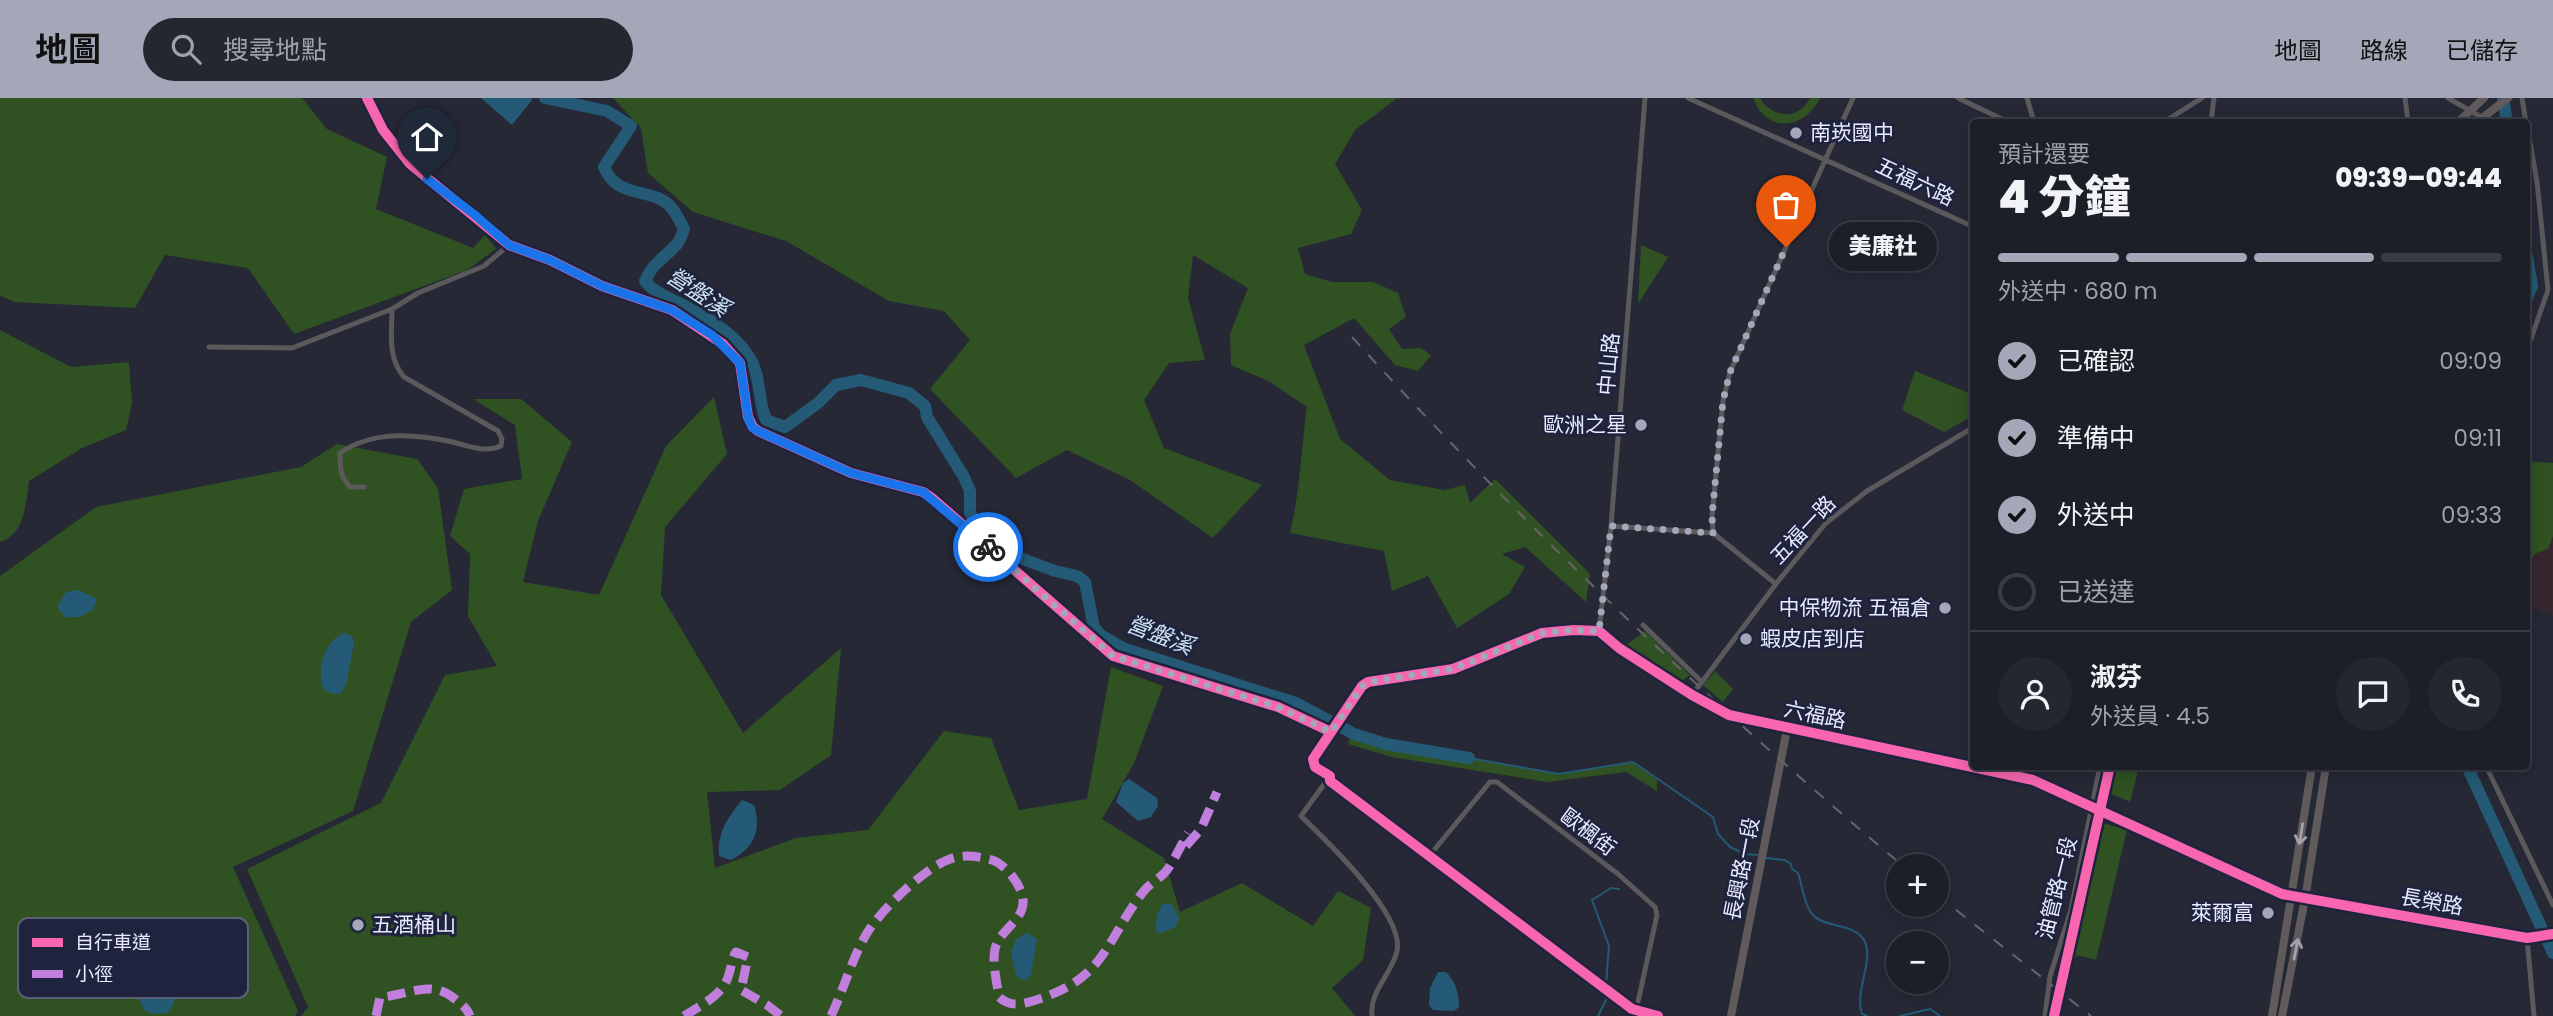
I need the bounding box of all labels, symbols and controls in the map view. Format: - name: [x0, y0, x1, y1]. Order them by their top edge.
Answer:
- search box: [143, 18, 633, 81]
- text: 地圖: [35, 26, 101, 73]
- icon: search: [167, 30, 205, 68]
- text: 搜尋地點: [223, 32, 327, 68]
- text: 地圖: [2274, 34, 2322, 67]
- text: 路線: [2360, 34, 2408, 67]
- text: 已儲存: [2446, 34, 2518, 67]
- pin: [397, 107, 457, 179]
- icon: home: [408, 118, 446, 156]
- place label: 南崁國中: [1810, 118, 1894, 147]
- marker: 南崁國中: [1788, 125, 1804, 141]
- text: 預計還要: [1998, 138, 2090, 170]
- street label: 五福六路: [1871, 151, 1959, 212]
- text: 09:39–09:44: [2335, 160, 2502, 196]
- text: 4 分鐘: [1998, 165, 2131, 229]
- pin: [1756, 175, 1816, 247]
- icon: bag: [1767, 186, 1805, 224]
- callout: 美廉社: [1828, 222, 1936, 272]
- text: 美廉社: [1849, 230, 1918, 262]
- water label: 營盤溪: [660, 260, 738, 326]
- text: 外送中 · 680 m: [1998, 275, 2158, 307]
- street label: 中山路: [1591, 331, 1626, 397]
- icon: check: [1998, 342, 2036, 380]
- text: 已確認: [2057, 343, 2135, 379]
- text: 09:09: [2439, 345, 2502, 377]
- place label: 歐洲之星: [1543, 410, 1627, 439]
- marker: 歐洲之星: [1633, 417, 1649, 433]
- icon: check: [1998, 419, 2036, 457]
- text: 準備中: [2057, 420, 2135, 456]
- text: 09:11: [2453, 422, 2502, 454]
- street label: 五福一路: [1763, 489, 1842, 570]
- icon: check: [1998, 496, 2036, 534]
- text: 外送中: [2057, 497, 2135, 533]
- text: 09:33: [2441, 499, 2502, 531]
- courier: [953, 512, 1023, 582]
- icon: bike: [969, 528, 1007, 566]
- text: 已送達: [2057, 574, 2135, 610]
- place label: 中保物流 五福倉: [1778, 593, 1931, 622]
- marker: 中保物流 五福倉: [1937, 600, 1953, 616]
- water label: 營盤溪: [1122, 608, 1201, 663]
- place label: 蝦皮店到店: [1760, 624, 1865, 653]
- marker: 蝦皮店到店: [1738, 631, 1754, 647]
- button: person: [1998, 657, 2072, 731]
- button: chat: [2336, 657, 2410, 731]
- button: phone: [2428, 657, 2502, 731]
- text: 淑芬: [2090, 659, 2142, 695]
- street label: 六福路: [1781, 694, 1849, 735]
- text: 外送員 · 4.5: [2090, 700, 2210, 732]
- street label: 歐楓街: [1554, 801, 1622, 862]
- street label: 長興路一段: [1717, 815, 1766, 923]
- one-way arrow: [2294, 822, 2307, 845]
- street label: 油管路一段: [2030, 833, 2083, 942]
- map controls: [1886, 854, 1949, 994]
- button: +: [1886, 854, 1949, 917]
- street label: 長榮路: [2399, 882, 2466, 921]
- place label: 萊爾富: [2191, 898, 2254, 927]
- marker: 萊爾富: [2260, 905, 2276, 921]
- place label: 五酒桶山: [372, 910, 456, 939]
- marker: 五酒桶山: [350, 917, 366, 933]
- legend: [18, 918, 248, 998]
- text: 自行車道: [75, 929, 151, 956]
- button: −: [1886, 931, 1949, 994]
- one-way arrow: [2289, 938, 2303, 961]
- text: 小徑: [75, 961, 113, 988]

